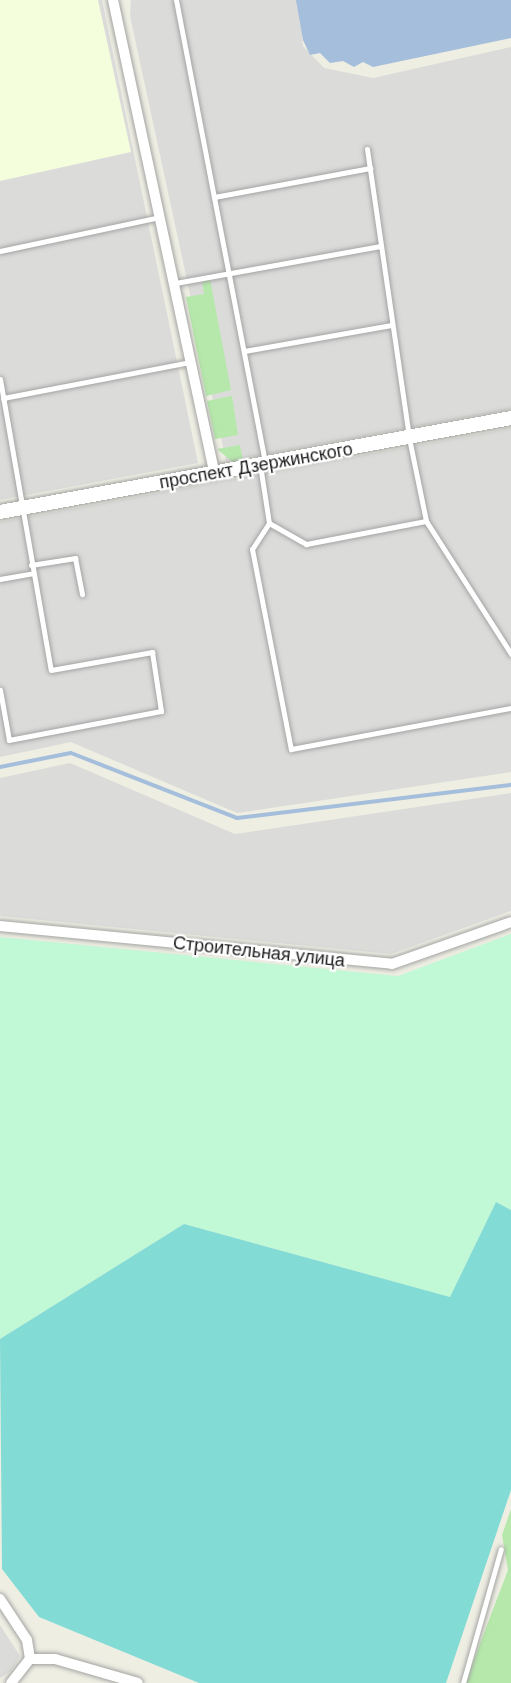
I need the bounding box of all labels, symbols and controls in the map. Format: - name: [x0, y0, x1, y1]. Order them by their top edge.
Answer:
- street label: проспект Дзержинского: [158, 438, 354, 494]
- street label: Строительная улица: [172, 932, 346, 972]

